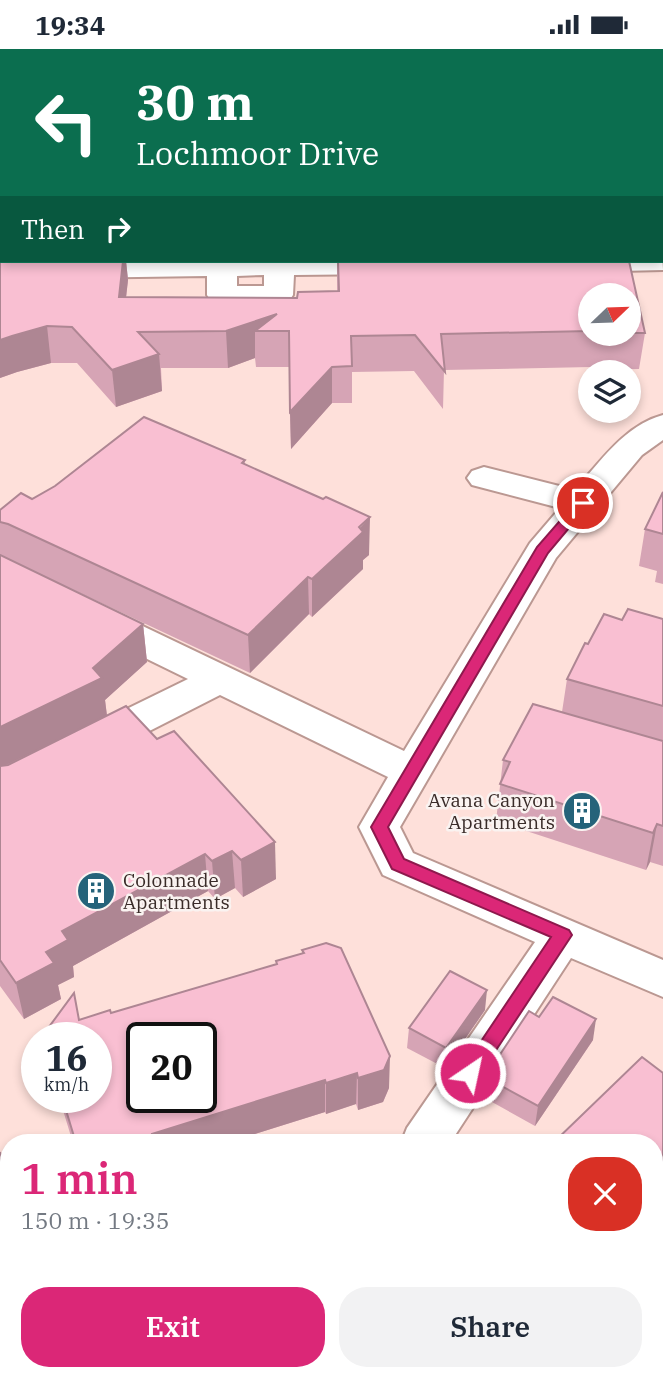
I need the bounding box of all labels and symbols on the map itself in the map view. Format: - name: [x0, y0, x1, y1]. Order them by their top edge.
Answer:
- north arrow: [578, 283, 640, 347]
- pin: [553, 473, 613, 533]
- place label: Avana Canyon Apartments: [428, 788, 555, 834]
- building icon: Avana Canyon Apartments: [561, 790, 603, 832]
- place label: Colonnade Apartments: [123, 868, 230, 914]
- building icon: Colonnade Apartments: [75, 870, 117, 912]
- speed limit sign: 20: [126, 1022, 217, 1113]
- position arrow: [433, 1036, 507, 1110]

